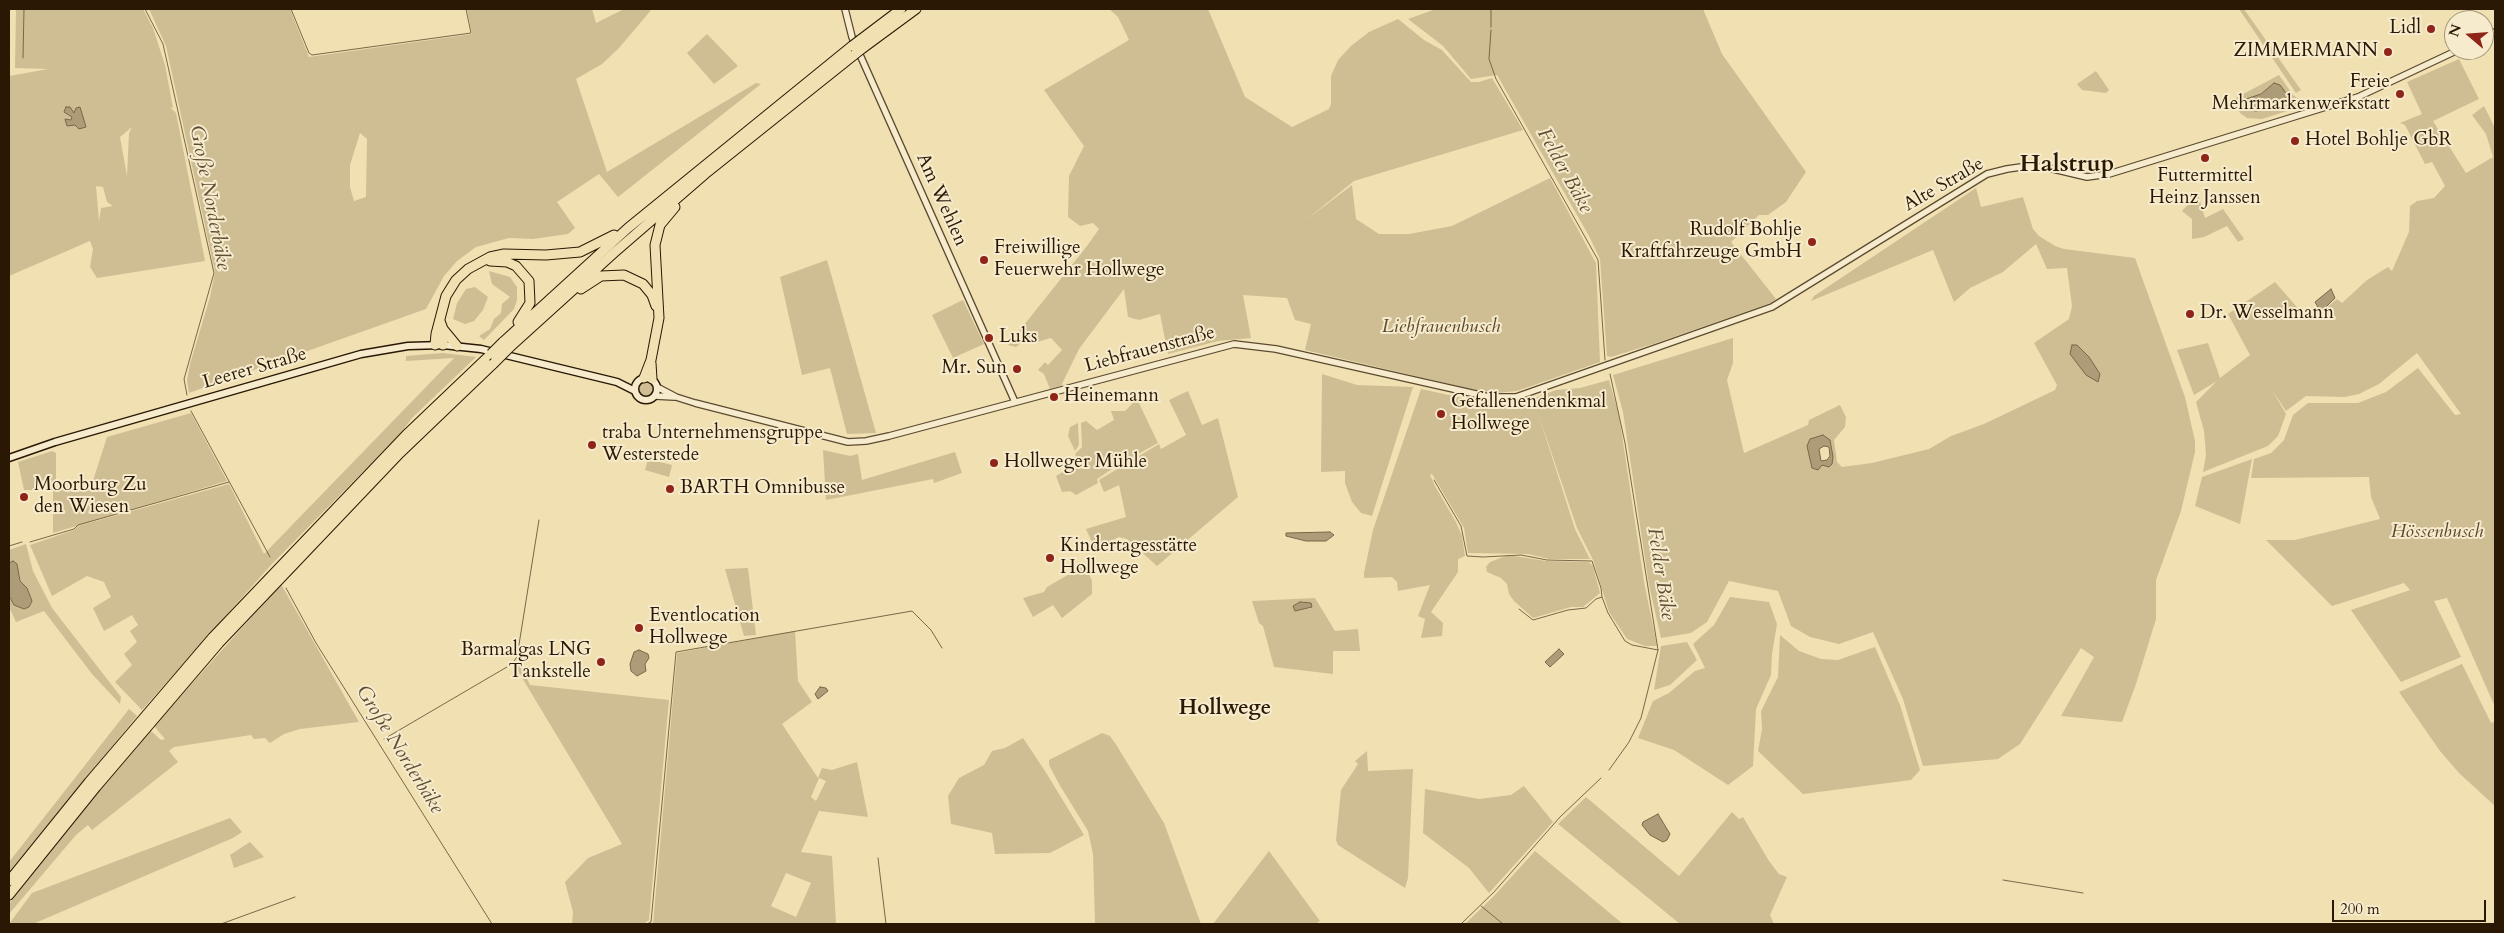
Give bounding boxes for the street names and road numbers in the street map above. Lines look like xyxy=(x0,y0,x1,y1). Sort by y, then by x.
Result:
street label: Am Wehlen xyxy=(910,150,972,250)
street label: Alte Straße xyxy=(1900,153,1988,217)
street label: Liebfrauenstraße xyxy=(1082,322,1218,378)
street label: Leerer Straße xyxy=(200,343,310,395)

